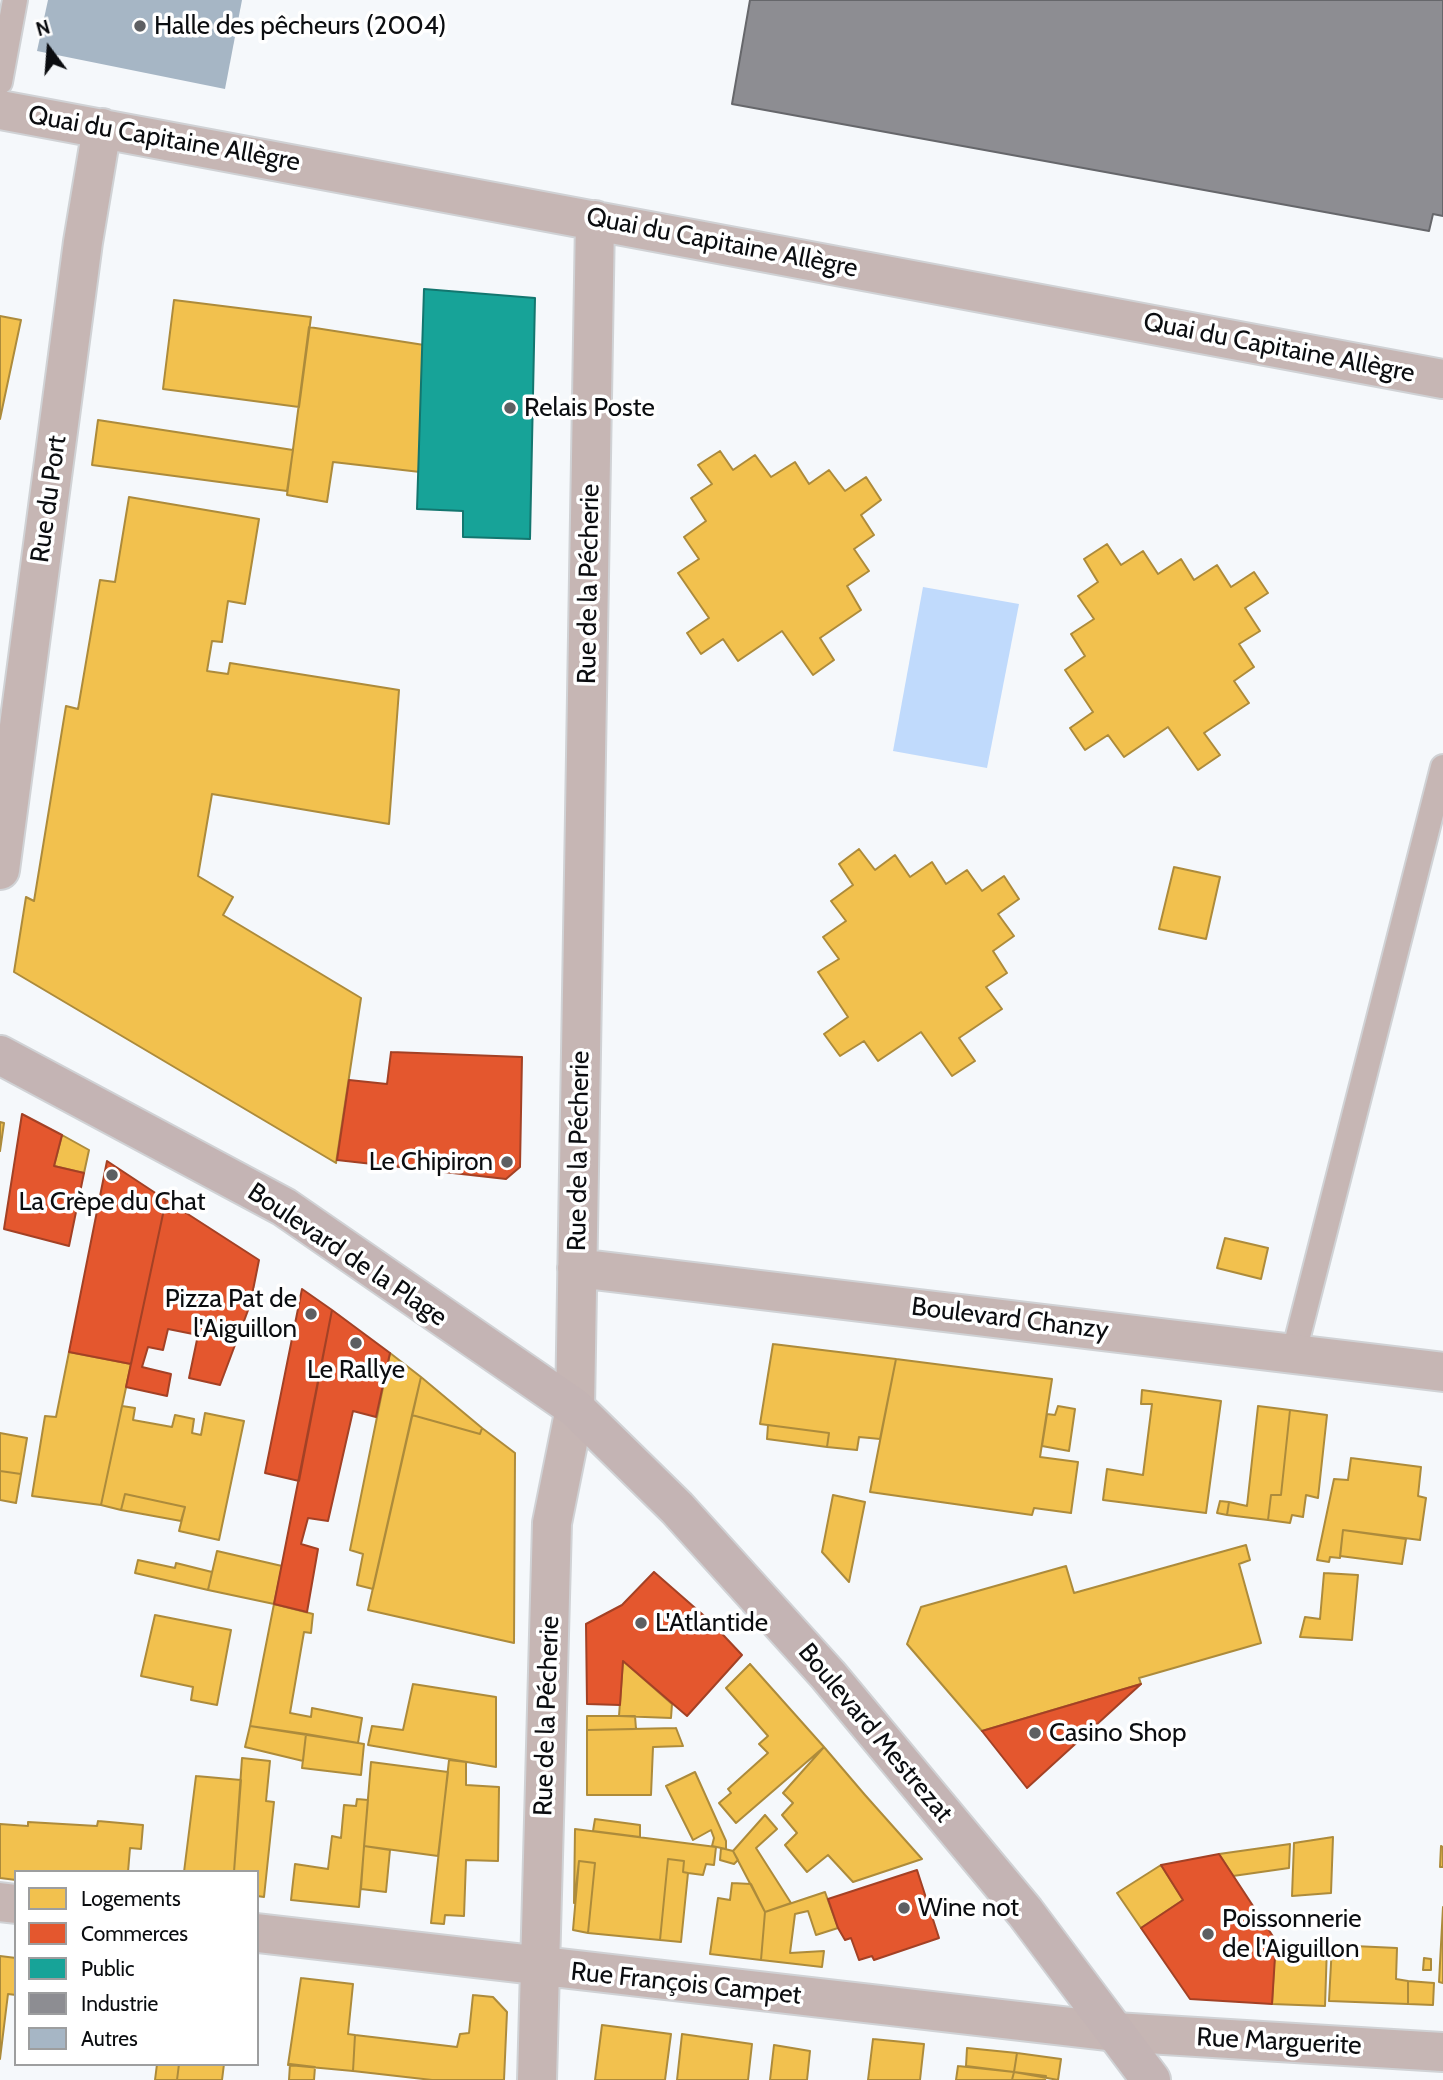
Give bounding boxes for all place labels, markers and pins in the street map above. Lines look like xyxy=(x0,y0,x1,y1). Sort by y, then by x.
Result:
place label: Halle des pêcheurs (2004) xyxy=(154,10,446,42)
marker: Halle des pêcheurs (2004) xyxy=(132,18,148,34)
place label: Relais Poste xyxy=(524,392,655,424)
marker: Relais Poste xyxy=(502,400,518,416)
place label: Le Chipiron xyxy=(369,1146,493,1178)
marker: Le Chipiron xyxy=(499,1154,515,1170)
marker: La Crèpe du Chat xyxy=(104,1167,120,1183)
place label: La Crèpe du Chat xyxy=(18,1186,206,1218)
place label: Pizza Pat de l'Aiguillon xyxy=(165,1283,297,1344)
marker: Pizza Pat de l'Aiguillon xyxy=(303,1306,319,1322)
marker: Le Rallye xyxy=(348,1335,364,1351)
place label: Le Rallye xyxy=(307,1354,405,1386)
place label: L'Atlantide xyxy=(655,1607,768,1639)
marker: L'Atlantide xyxy=(633,1615,649,1631)
place label: Casino Shop xyxy=(1049,1717,1186,1749)
marker: Casino Shop xyxy=(1027,1725,1043,1741)
place label: Wine not xyxy=(918,1892,1019,1924)
marker: Wine not xyxy=(896,1900,912,1916)
place label: Poissonnerie de l'Aiguillon xyxy=(1222,1903,1362,1965)
marker: Poissonnerie de l'Aiguillon xyxy=(1200,1926,1216,1942)

